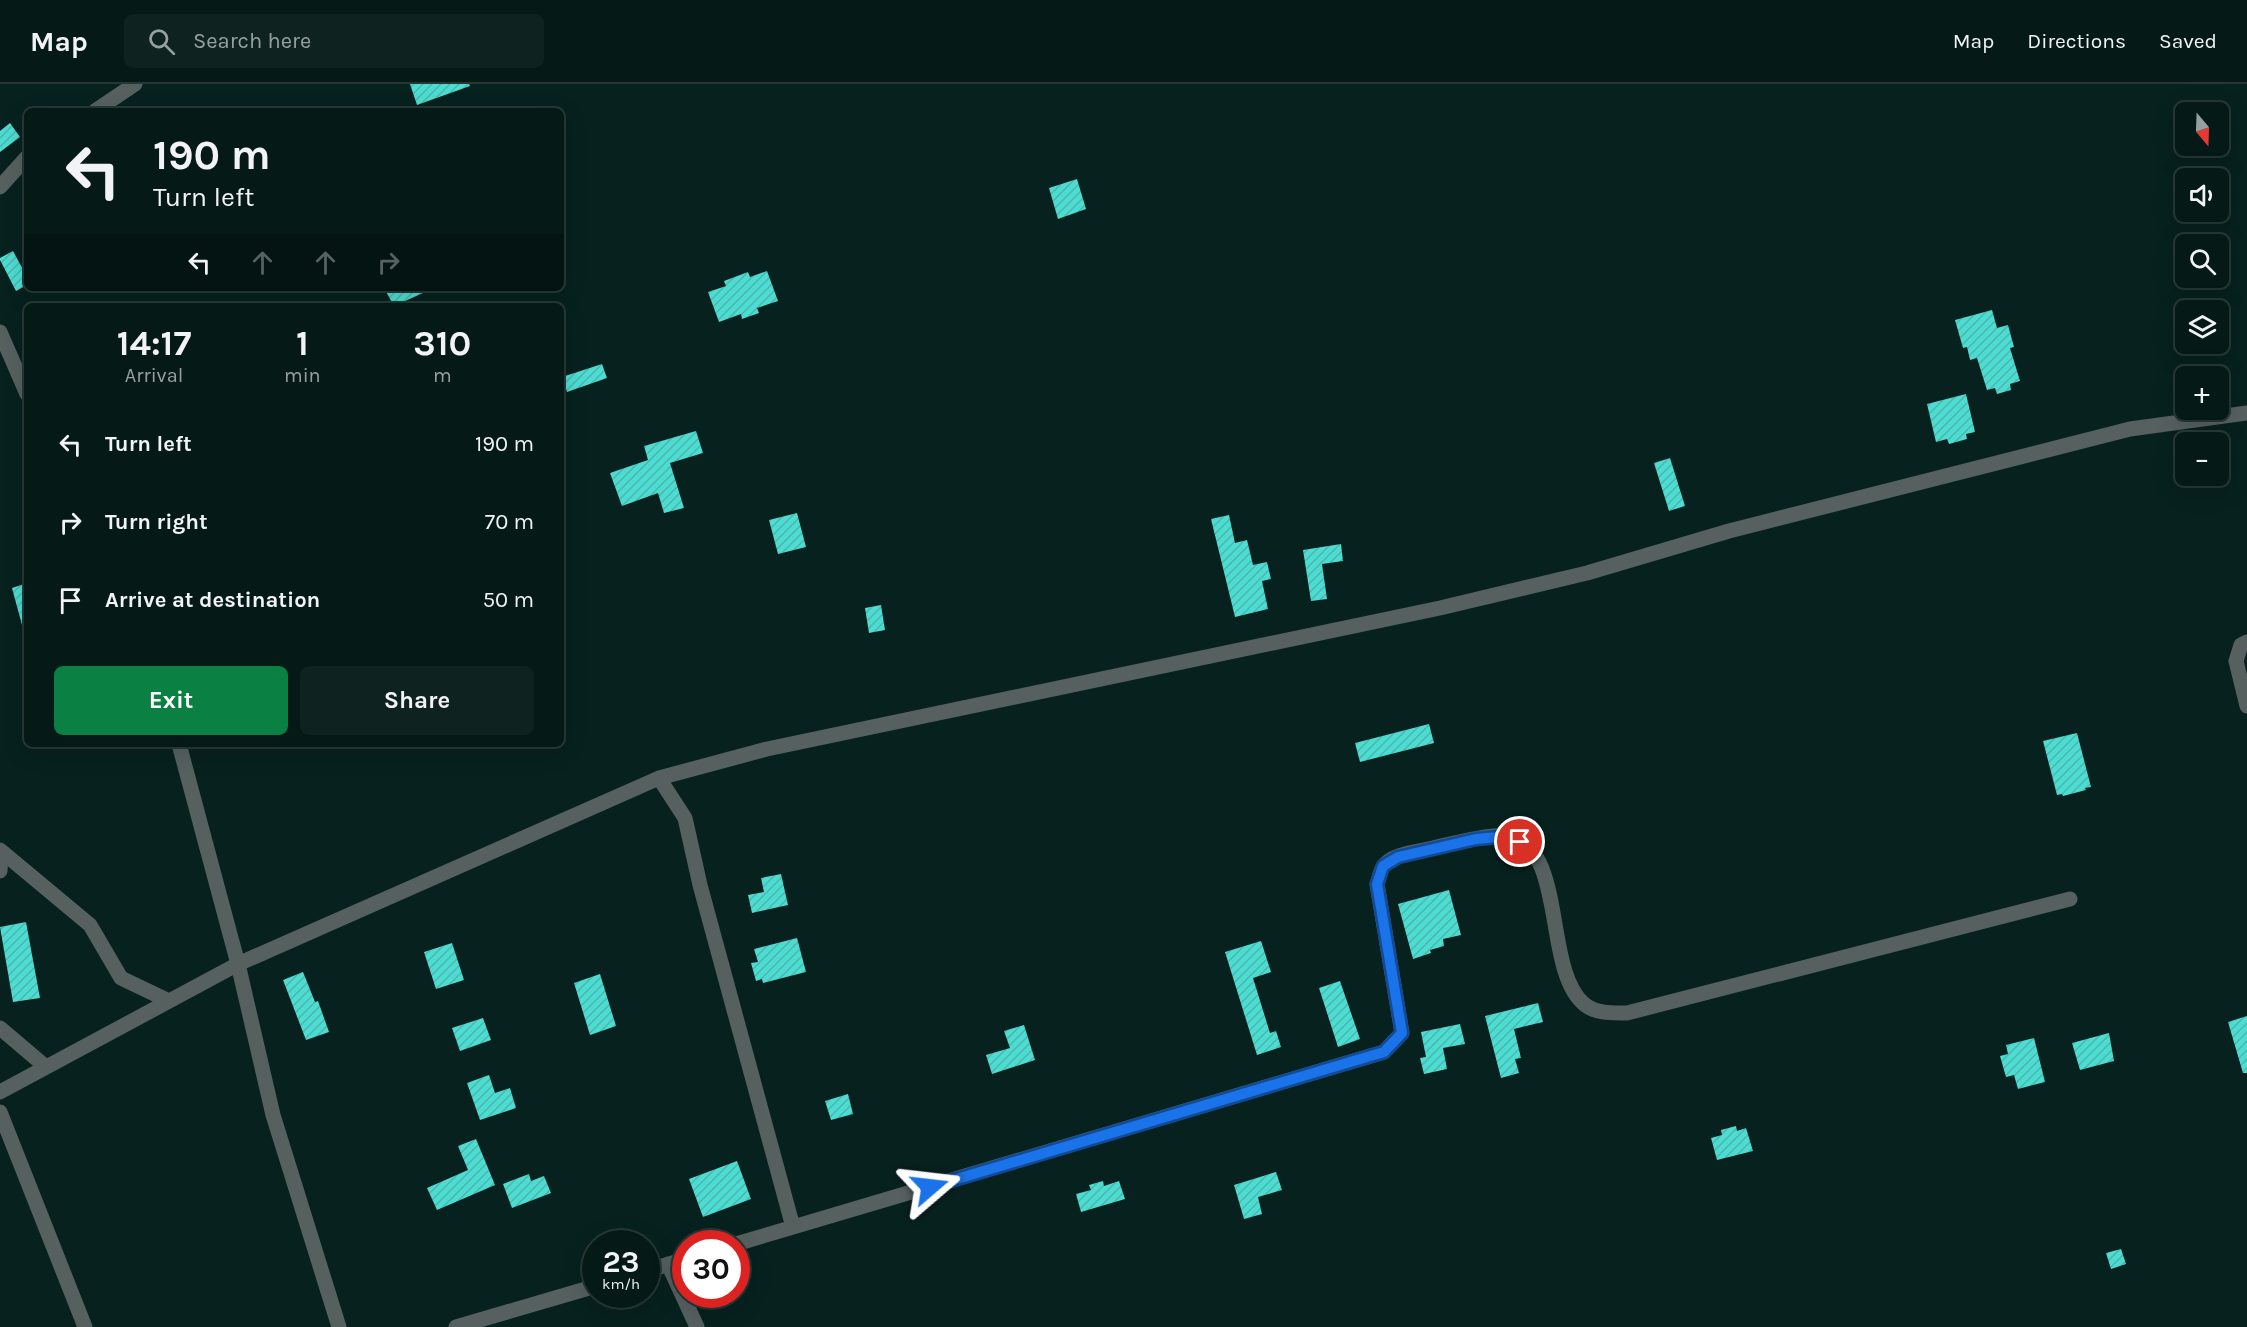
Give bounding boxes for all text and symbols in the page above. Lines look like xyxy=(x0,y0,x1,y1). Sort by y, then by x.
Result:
search box xyxy=(124,14,544,68)
text: Map xyxy=(30,25,88,58)
icon: search xyxy=(145,25,178,58)
text: Search here xyxy=(193,28,311,54)
text: Map xyxy=(1953,29,1994,53)
text: Directions xyxy=(2027,29,2126,53)
text: Saved xyxy=(2159,29,2217,53)
north arrow xyxy=(2175,102,2229,156)
map controls xyxy=(2175,102,2229,486)
text: 190 m xyxy=(153,130,271,180)
icon: left xyxy=(54,132,132,210)
button: sound xyxy=(2175,168,2229,222)
text: Turn left xyxy=(153,181,254,213)
button: search xyxy=(2175,234,2229,288)
icon: left xyxy=(183,246,216,279)
icon: ahead xyxy=(246,246,279,279)
icon: ahead xyxy=(309,246,342,279)
icon: right xyxy=(372,246,405,279)
button: layers xyxy=(2175,300,2229,354)
text: 14:17 xyxy=(117,322,191,364)
text: 1 xyxy=(296,322,309,364)
text: 310 xyxy=(413,322,471,364)
text: Arrival xyxy=(125,364,183,387)
text: min xyxy=(284,364,321,387)
text: m xyxy=(433,364,452,387)
button: + xyxy=(2175,366,2229,420)
icon: left xyxy=(54,428,87,461)
text: Turn left xyxy=(105,431,192,457)
text: 190 m xyxy=(475,431,534,457)
button: − xyxy=(2175,432,2229,486)
icon: right xyxy=(54,506,87,539)
text: Turn right xyxy=(105,509,208,535)
text: 70 m xyxy=(485,509,534,535)
icon: arrive xyxy=(54,584,87,617)
text: Arrive at destination xyxy=(105,587,320,613)
text: 50 m xyxy=(483,587,534,613)
button: Exit xyxy=(54,666,288,735)
button: Share xyxy=(300,666,534,735)
pin xyxy=(1494,816,1545,867)
icon: arrive xyxy=(1503,825,1536,858)
position arrow xyxy=(898,1155,962,1219)
speed limit sign: 30 xyxy=(672,1230,750,1308)
text: 23 xyxy=(603,1244,639,1280)
text: km/h xyxy=(602,1275,640,1293)

